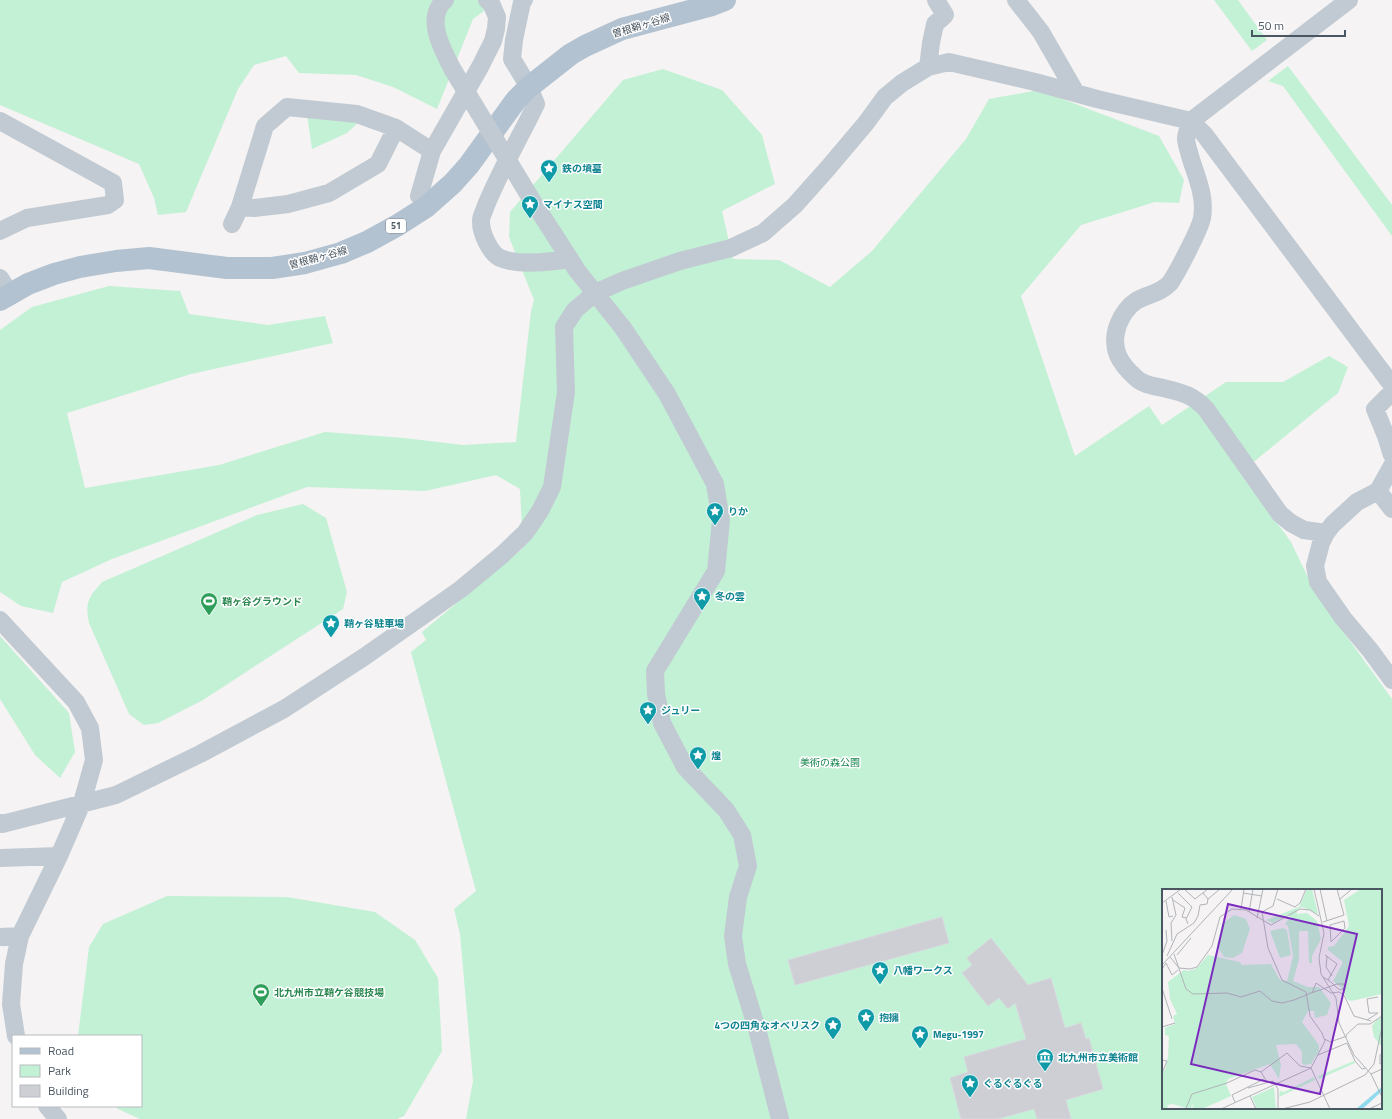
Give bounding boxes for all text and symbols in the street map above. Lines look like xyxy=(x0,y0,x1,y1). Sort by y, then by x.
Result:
street label: 曽根鞘ヶ谷線 xyxy=(610,10,672,41)
scale bar xyxy=(1252,12,1345,38)
text: 50 m xyxy=(1258,16,1284,35)
place icon: 鉄の墳墓 xyxy=(539,158,559,183)
place label: 鉄の墳墓 xyxy=(562,161,602,176)
place icon: マイナス空間 xyxy=(520,194,540,219)
place label: マイナス空間 xyxy=(543,197,603,212)
road number: 51 xyxy=(386,219,406,233)
street label: 曽根鞘ヶ谷線 xyxy=(287,242,349,272)
place icon: りか xyxy=(705,501,725,526)
place label: りか xyxy=(728,504,748,519)
place icon: 冬の雲 xyxy=(692,586,712,611)
place label: 冬の雲 xyxy=(715,589,745,604)
sports icon: 鞘ヶ谷グラウンド xyxy=(199,591,219,616)
place label: 鞘ヶ谷グラウンド xyxy=(222,594,302,609)
place icon: 鞘ヶ谷駐車場 xyxy=(321,613,341,638)
place label: 鞘ヶ谷駐車場 xyxy=(344,616,404,631)
place icon: ジュリー xyxy=(638,700,658,725)
place label: ジュリー xyxy=(661,703,700,718)
place icon: 煌 xyxy=(688,745,708,770)
place label: 煌 xyxy=(711,748,721,763)
park label: 美術の森公園 xyxy=(800,755,860,770)
inset map xyxy=(1162,889,1382,1109)
place icon: 八幡ワークス xyxy=(870,960,890,985)
place label: 八幡ワークス xyxy=(893,963,953,978)
sports icon: 北九州市立鞘ケ谷競技場 xyxy=(251,982,271,1007)
place label: 北九州市立鞘ケ谷競技場 xyxy=(274,985,384,1000)
place icon: 抱擁 xyxy=(856,1007,876,1032)
place label: 抱擁 xyxy=(879,1010,899,1025)
place icon: 4つの四角なオベリスク xyxy=(823,1015,843,1040)
place label: 4つの四角なオベリスク xyxy=(714,1018,820,1033)
place icon: Megu-1997 xyxy=(910,1024,930,1049)
place label: Megu-1997 xyxy=(933,1027,984,1042)
legend xyxy=(12,1035,142,1107)
text: Road xyxy=(48,1041,74,1060)
museum icon: 北九州市立美術館 xyxy=(1035,1047,1055,1072)
place label: 北九州市立美術館 xyxy=(1058,1050,1138,1065)
text: Park xyxy=(48,1061,71,1080)
place icon: ぐるぐるぐる xyxy=(960,1073,980,1098)
place label: ぐるぐるぐる xyxy=(983,1076,1042,1091)
text: Building xyxy=(48,1081,89,1100)

